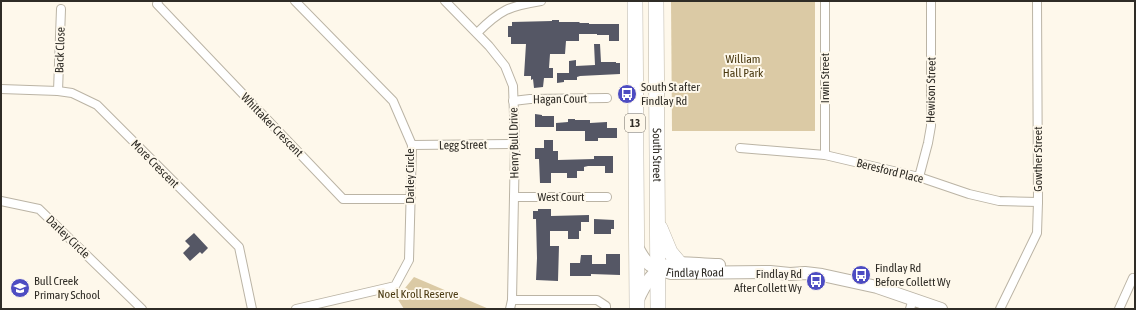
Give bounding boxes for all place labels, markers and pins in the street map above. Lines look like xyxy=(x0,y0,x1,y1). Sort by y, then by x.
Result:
place label: South St after Findlay Rd xyxy=(641,80,700,108)
bus stop icon: South St after Findlay Rd xyxy=(616,83,638,105)
place label: Findlay Rd Before Collett Wy xyxy=(875,261,951,289)
bus stop icon: Findlay Rd Before Collett Wy xyxy=(850,264,872,286)
place label: Findlay Rd After Collett Wy xyxy=(734,267,802,295)
bus stop icon: Findlay Rd After Collett Wy xyxy=(805,270,827,292)
place label: Bull Creek Primary School xyxy=(34,274,101,302)
school or university icon: Bull Creek Primary School xyxy=(9,277,31,299)

